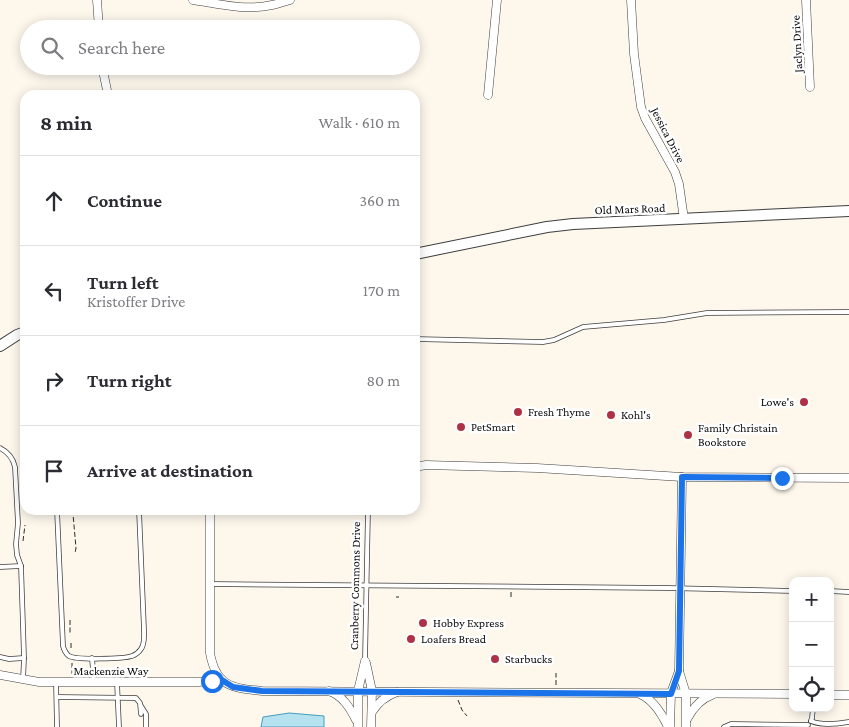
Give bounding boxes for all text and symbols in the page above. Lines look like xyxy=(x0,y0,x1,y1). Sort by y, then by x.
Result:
street label: Jaclyn Drive xyxy=(789,15,806,74)
search box xyxy=(20,20,420,75)
icon: search xyxy=(38,34,66,62)
text: Search here xyxy=(78,37,165,58)
street label: Jessica Drive xyxy=(648,104,688,165)
text: 8 min xyxy=(40,111,92,135)
text: Walk · 610 m xyxy=(319,114,400,131)
icon: ahead xyxy=(40,187,68,215)
text: Continue xyxy=(87,190,162,211)
text: 360 m xyxy=(359,192,400,209)
street label: Old Mars Road xyxy=(594,201,666,217)
text: Turn left xyxy=(87,272,159,293)
icon: left xyxy=(40,277,68,305)
text: 170 m xyxy=(363,282,400,299)
text: Kristoffer Drive xyxy=(87,293,185,310)
icon: right xyxy=(40,367,68,395)
text: Turn right xyxy=(87,370,172,391)
text: 80 m xyxy=(366,372,400,389)
place label: Lowe's xyxy=(761,395,794,409)
marker: Lowe's xyxy=(798,396,810,408)
place label: Fresh Thyme xyxy=(528,405,590,419)
marker: Fresh Thyme xyxy=(512,406,524,418)
place label: Kohl's xyxy=(621,408,651,422)
marker: Kohl's xyxy=(605,409,617,421)
place label: PetSmart xyxy=(471,420,516,434)
marker: PetSmart xyxy=(455,421,467,433)
place label: Family Christain Bookstore xyxy=(698,421,778,449)
marker: Family Christain Bookstore xyxy=(682,429,694,441)
icon: arrive xyxy=(40,457,68,485)
text: Arrive at destination xyxy=(87,460,253,481)
route end xyxy=(771,467,794,490)
street label: Cranberry Commons Drive xyxy=(347,522,363,650)
map controls xyxy=(789,577,834,712)
button: + xyxy=(789,577,834,622)
place label: Hobby Express xyxy=(433,616,504,630)
marker: Hobby Express xyxy=(417,617,429,629)
button: − xyxy=(789,622,834,667)
place label: Loafers Bread xyxy=(421,632,487,646)
marker: Loafers Bread xyxy=(405,633,417,645)
place label: Starbucks xyxy=(505,652,552,666)
marker: Starbucks xyxy=(489,653,501,665)
street label: Mackenzie Way xyxy=(73,664,149,678)
button: locate xyxy=(789,667,834,712)
route start xyxy=(201,670,224,693)

